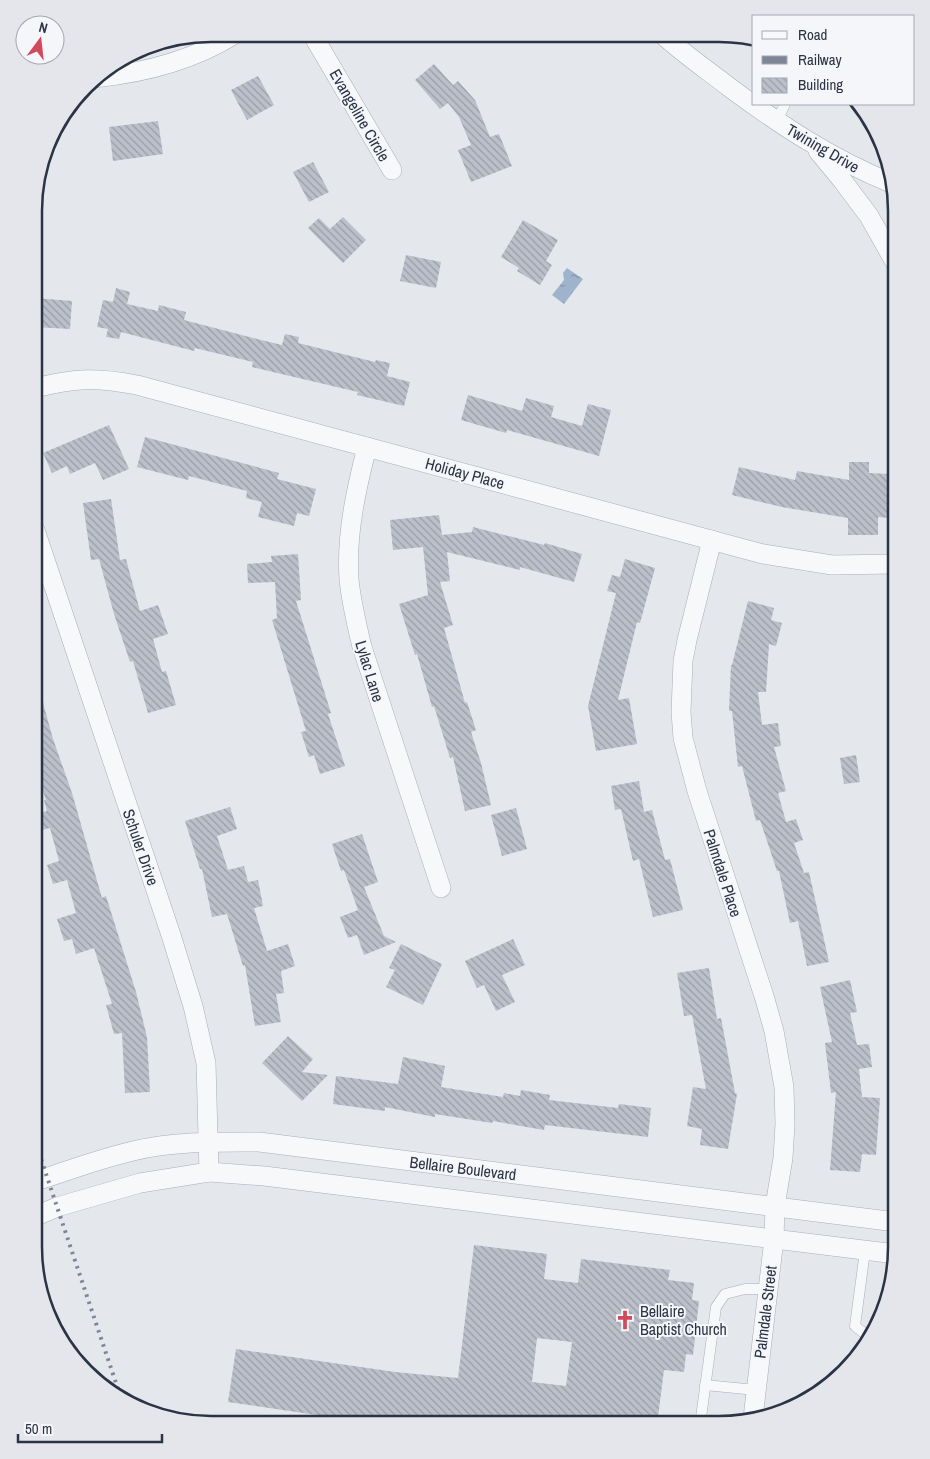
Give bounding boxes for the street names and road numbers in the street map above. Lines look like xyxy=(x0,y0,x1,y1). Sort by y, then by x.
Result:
street label: Evangeline Circle xyxy=(325,65,395,165)
street label: Twining Drive xyxy=(782,118,864,178)
street label: Holiday Place xyxy=(423,452,507,494)
street label: Lylac Lane xyxy=(350,638,390,704)
street label: Schuler Drive xyxy=(118,806,164,888)
street label: Palmdale Place xyxy=(698,826,748,920)
street label: Bellaire Boulevard xyxy=(408,1151,518,1185)
street label: Palmdale Street xyxy=(748,1264,782,1360)

